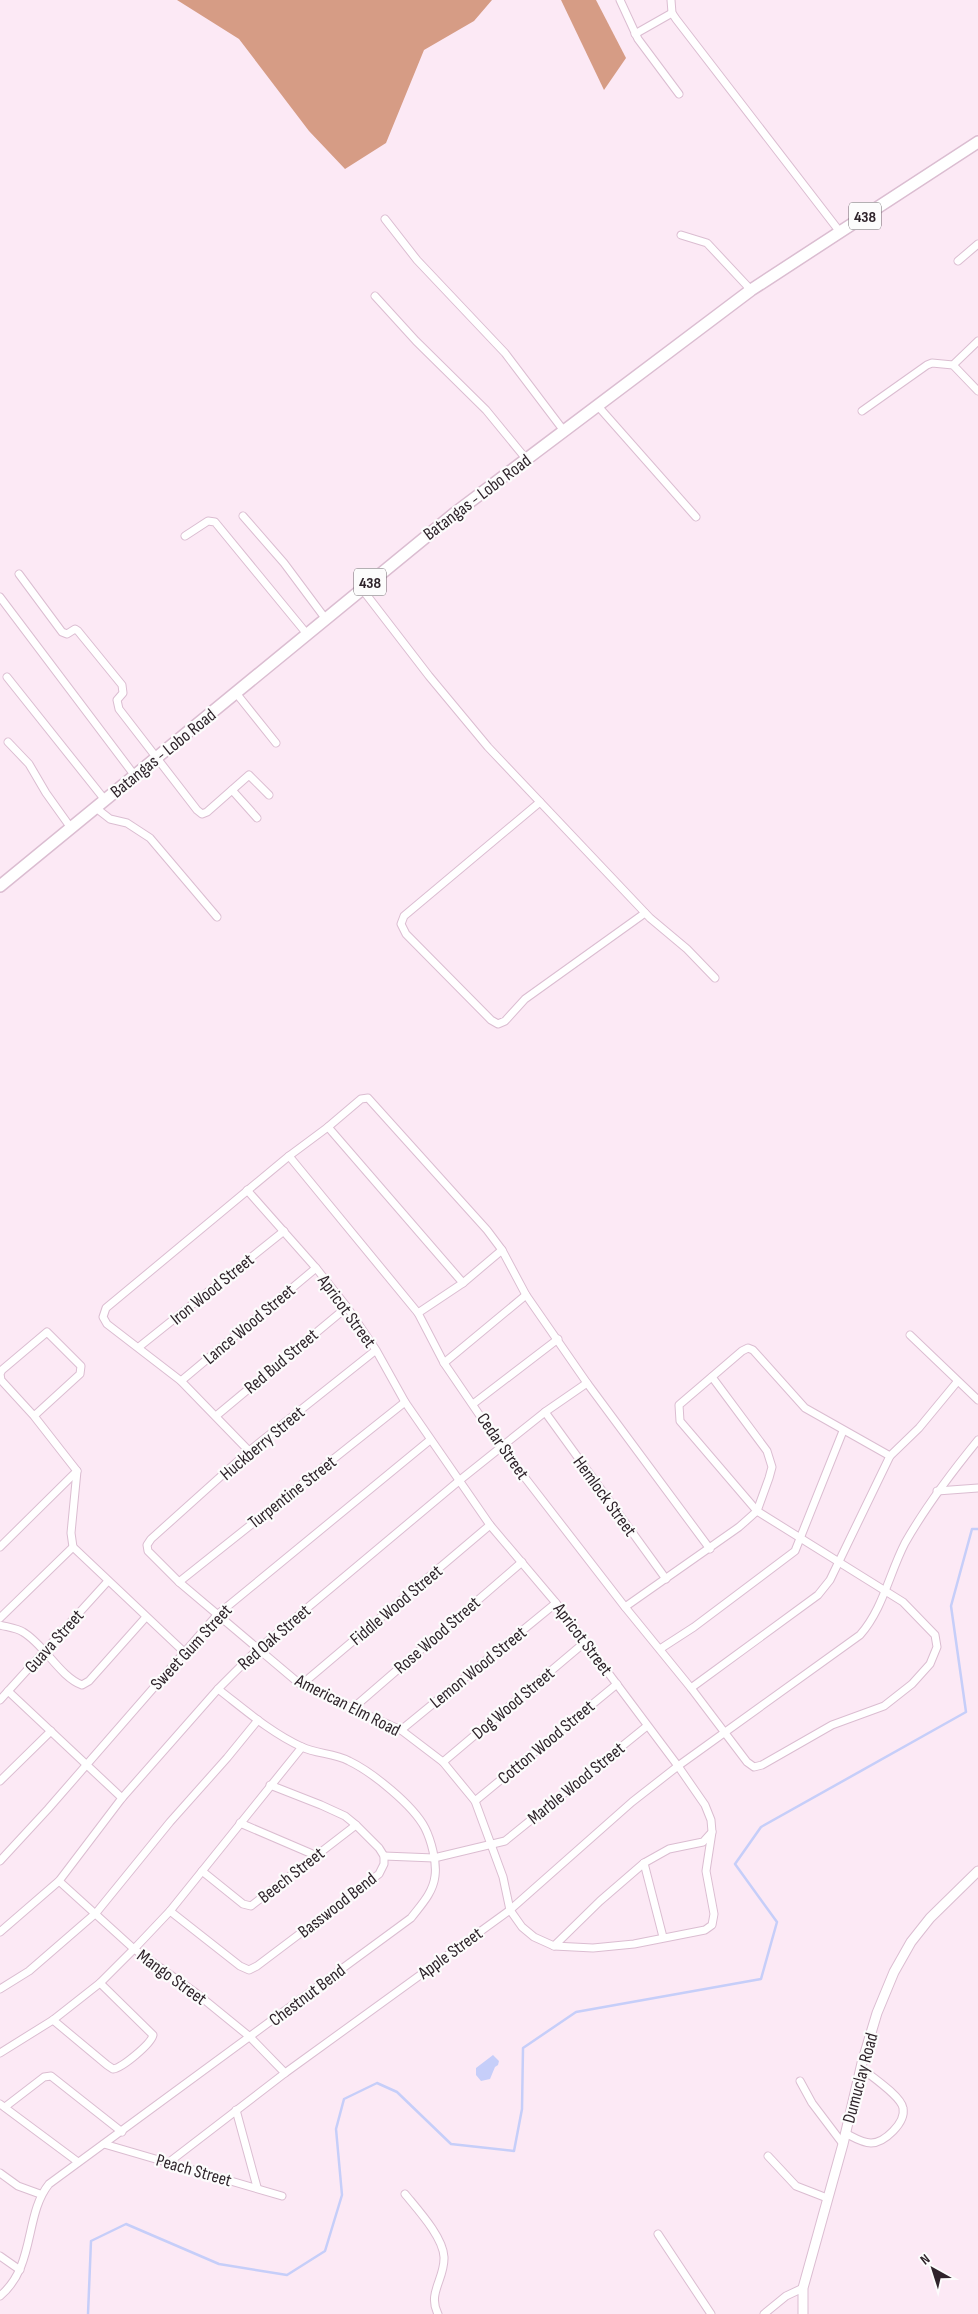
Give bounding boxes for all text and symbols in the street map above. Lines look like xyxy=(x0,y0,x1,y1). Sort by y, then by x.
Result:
road number: 438 xyxy=(849,202,881,230)
street label: Batangas - Lobo Road xyxy=(419,450,535,545)
road number: 438 xyxy=(354,568,386,596)
street label: Batangas - Lobo Road xyxy=(106,704,220,802)
street label: Iron Wood Street xyxy=(166,1249,259,1329)
street label: Apricot Street xyxy=(313,1270,380,1352)
street label: Lance Wood Street xyxy=(199,1280,300,1369)
street label: Red Bud Street xyxy=(240,1324,323,1398)
street label: Huckberry Street xyxy=(216,1402,309,1485)
street label: Cedar Street xyxy=(472,1409,533,1484)
street label: Turpentine Street xyxy=(244,1451,341,1533)
street label: Hemlock Street xyxy=(569,1452,641,1541)
street label: Fiddle Wood Street xyxy=(346,1561,447,1650)
street label: Rose Wood Street xyxy=(390,1592,485,1678)
street label: Apricot Street xyxy=(548,1598,617,1680)
street label: Sweet Gum Street xyxy=(146,1600,237,1695)
street label: Red Oak Street xyxy=(234,1600,315,1675)
street label: Guava Street xyxy=(21,1605,89,1677)
street label: Lemon Wood Street xyxy=(426,1622,531,1713)
street label: Dog Wood Street xyxy=(468,1663,559,1744)
street label: American Elm Road xyxy=(291,1670,404,1741)
street label: Cotton Wood Street xyxy=(494,1696,599,1789)
street label: Marble Wood Street xyxy=(524,1738,629,1829)
street label: Beech Street xyxy=(254,1843,329,1908)
street label: Basswood Bend xyxy=(294,1868,381,1942)
street label: Apple Street xyxy=(413,1923,487,1984)
street label: Mango Street xyxy=(133,1945,211,2010)
street label: Chestnut Bend xyxy=(265,1960,349,2031)
street label: Dumuclay Road xyxy=(838,2031,883,2126)
street label: Peach Street xyxy=(154,2150,234,2191)
north arrow xyxy=(908,2244,958,2294)
text: N xyxy=(917,2250,933,2268)

